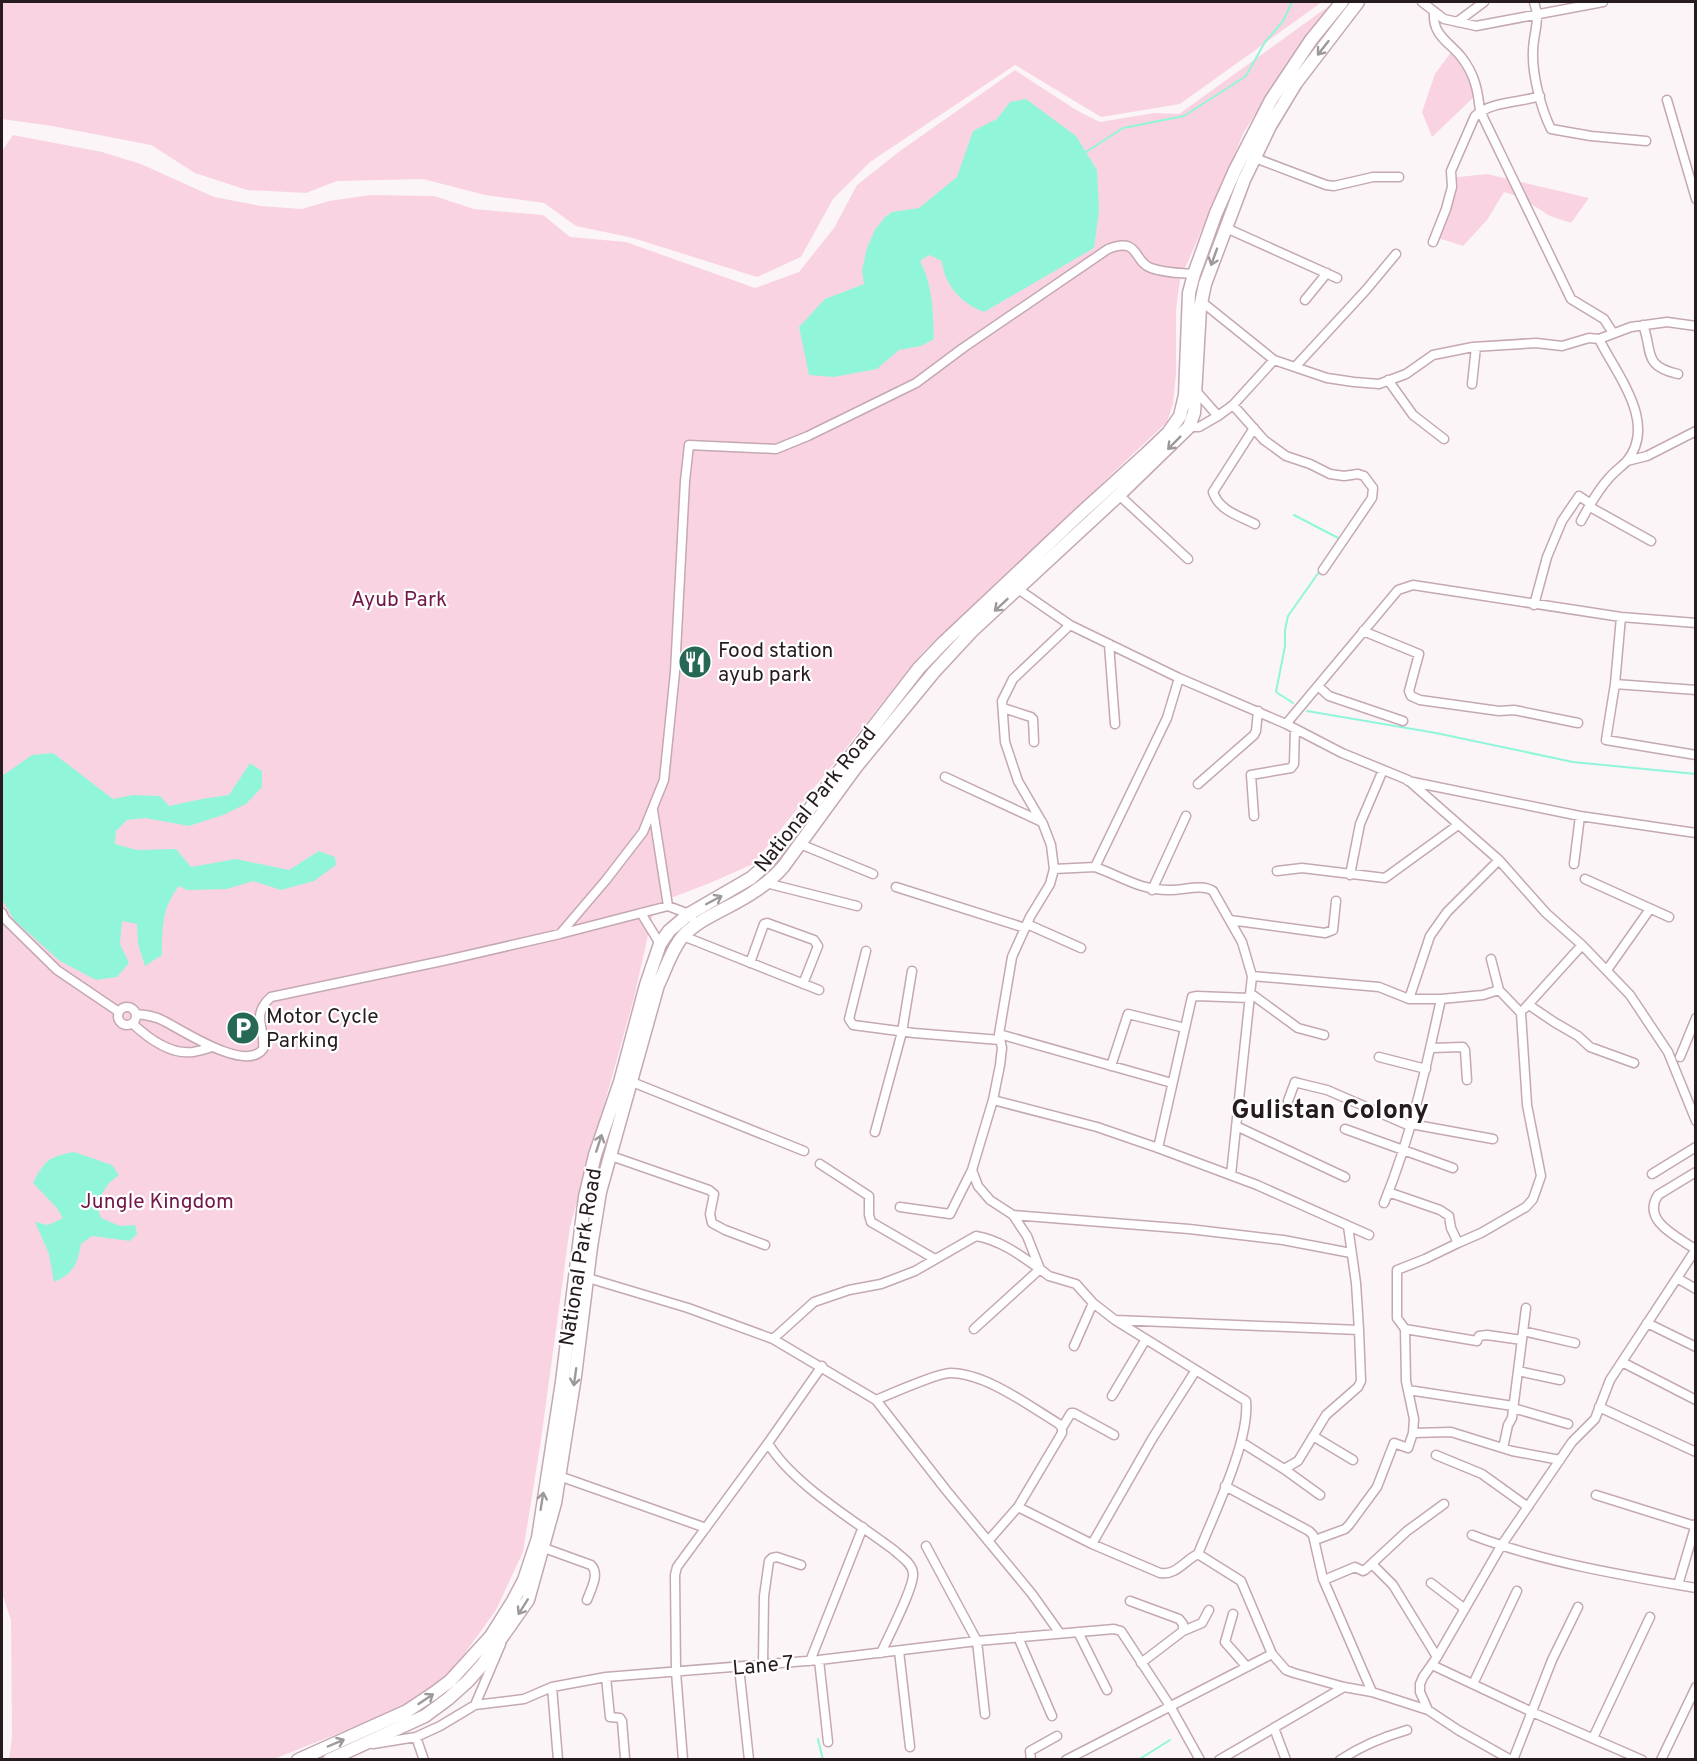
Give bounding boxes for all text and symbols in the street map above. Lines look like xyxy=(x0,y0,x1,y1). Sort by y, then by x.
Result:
one-way arrow xyxy=(1317,40,1330,56)
one-way arrow xyxy=(1208,247,1219,266)
one-way arrow xyxy=(1167,435,1182,450)
park label: Ayub Park xyxy=(351,587,447,614)
one-way arrow xyxy=(993,598,1008,612)
place label: Food station ayub park xyxy=(718,638,833,689)
restaurant icon: Food station ayub park xyxy=(677,644,713,680)
street label: National Park Road xyxy=(749,722,883,878)
one-way arrow xyxy=(705,894,723,906)
place label: Motor Cycle Parking xyxy=(266,1004,379,1055)
parking icon: Motor Cycle Parking xyxy=(225,1010,261,1046)
district label: Gulistan Colony xyxy=(1231,1094,1429,1128)
one-way arrow xyxy=(595,1134,606,1153)
street label: National Park Road xyxy=(554,1166,609,1348)
park label: Jungle Kingdom xyxy=(80,1189,234,1216)
one-way arrow xyxy=(569,1367,580,1387)
one-way arrow xyxy=(537,1492,548,1512)
one-way arrow xyxy=(516,1599,529,1616)
street label: Lane 7 xyxy=(731,1650,795,1683)
one-way arrow xyxy=(417,1692,434,1704)
one-way arrow xyxy=(327,1737,345,1748)

